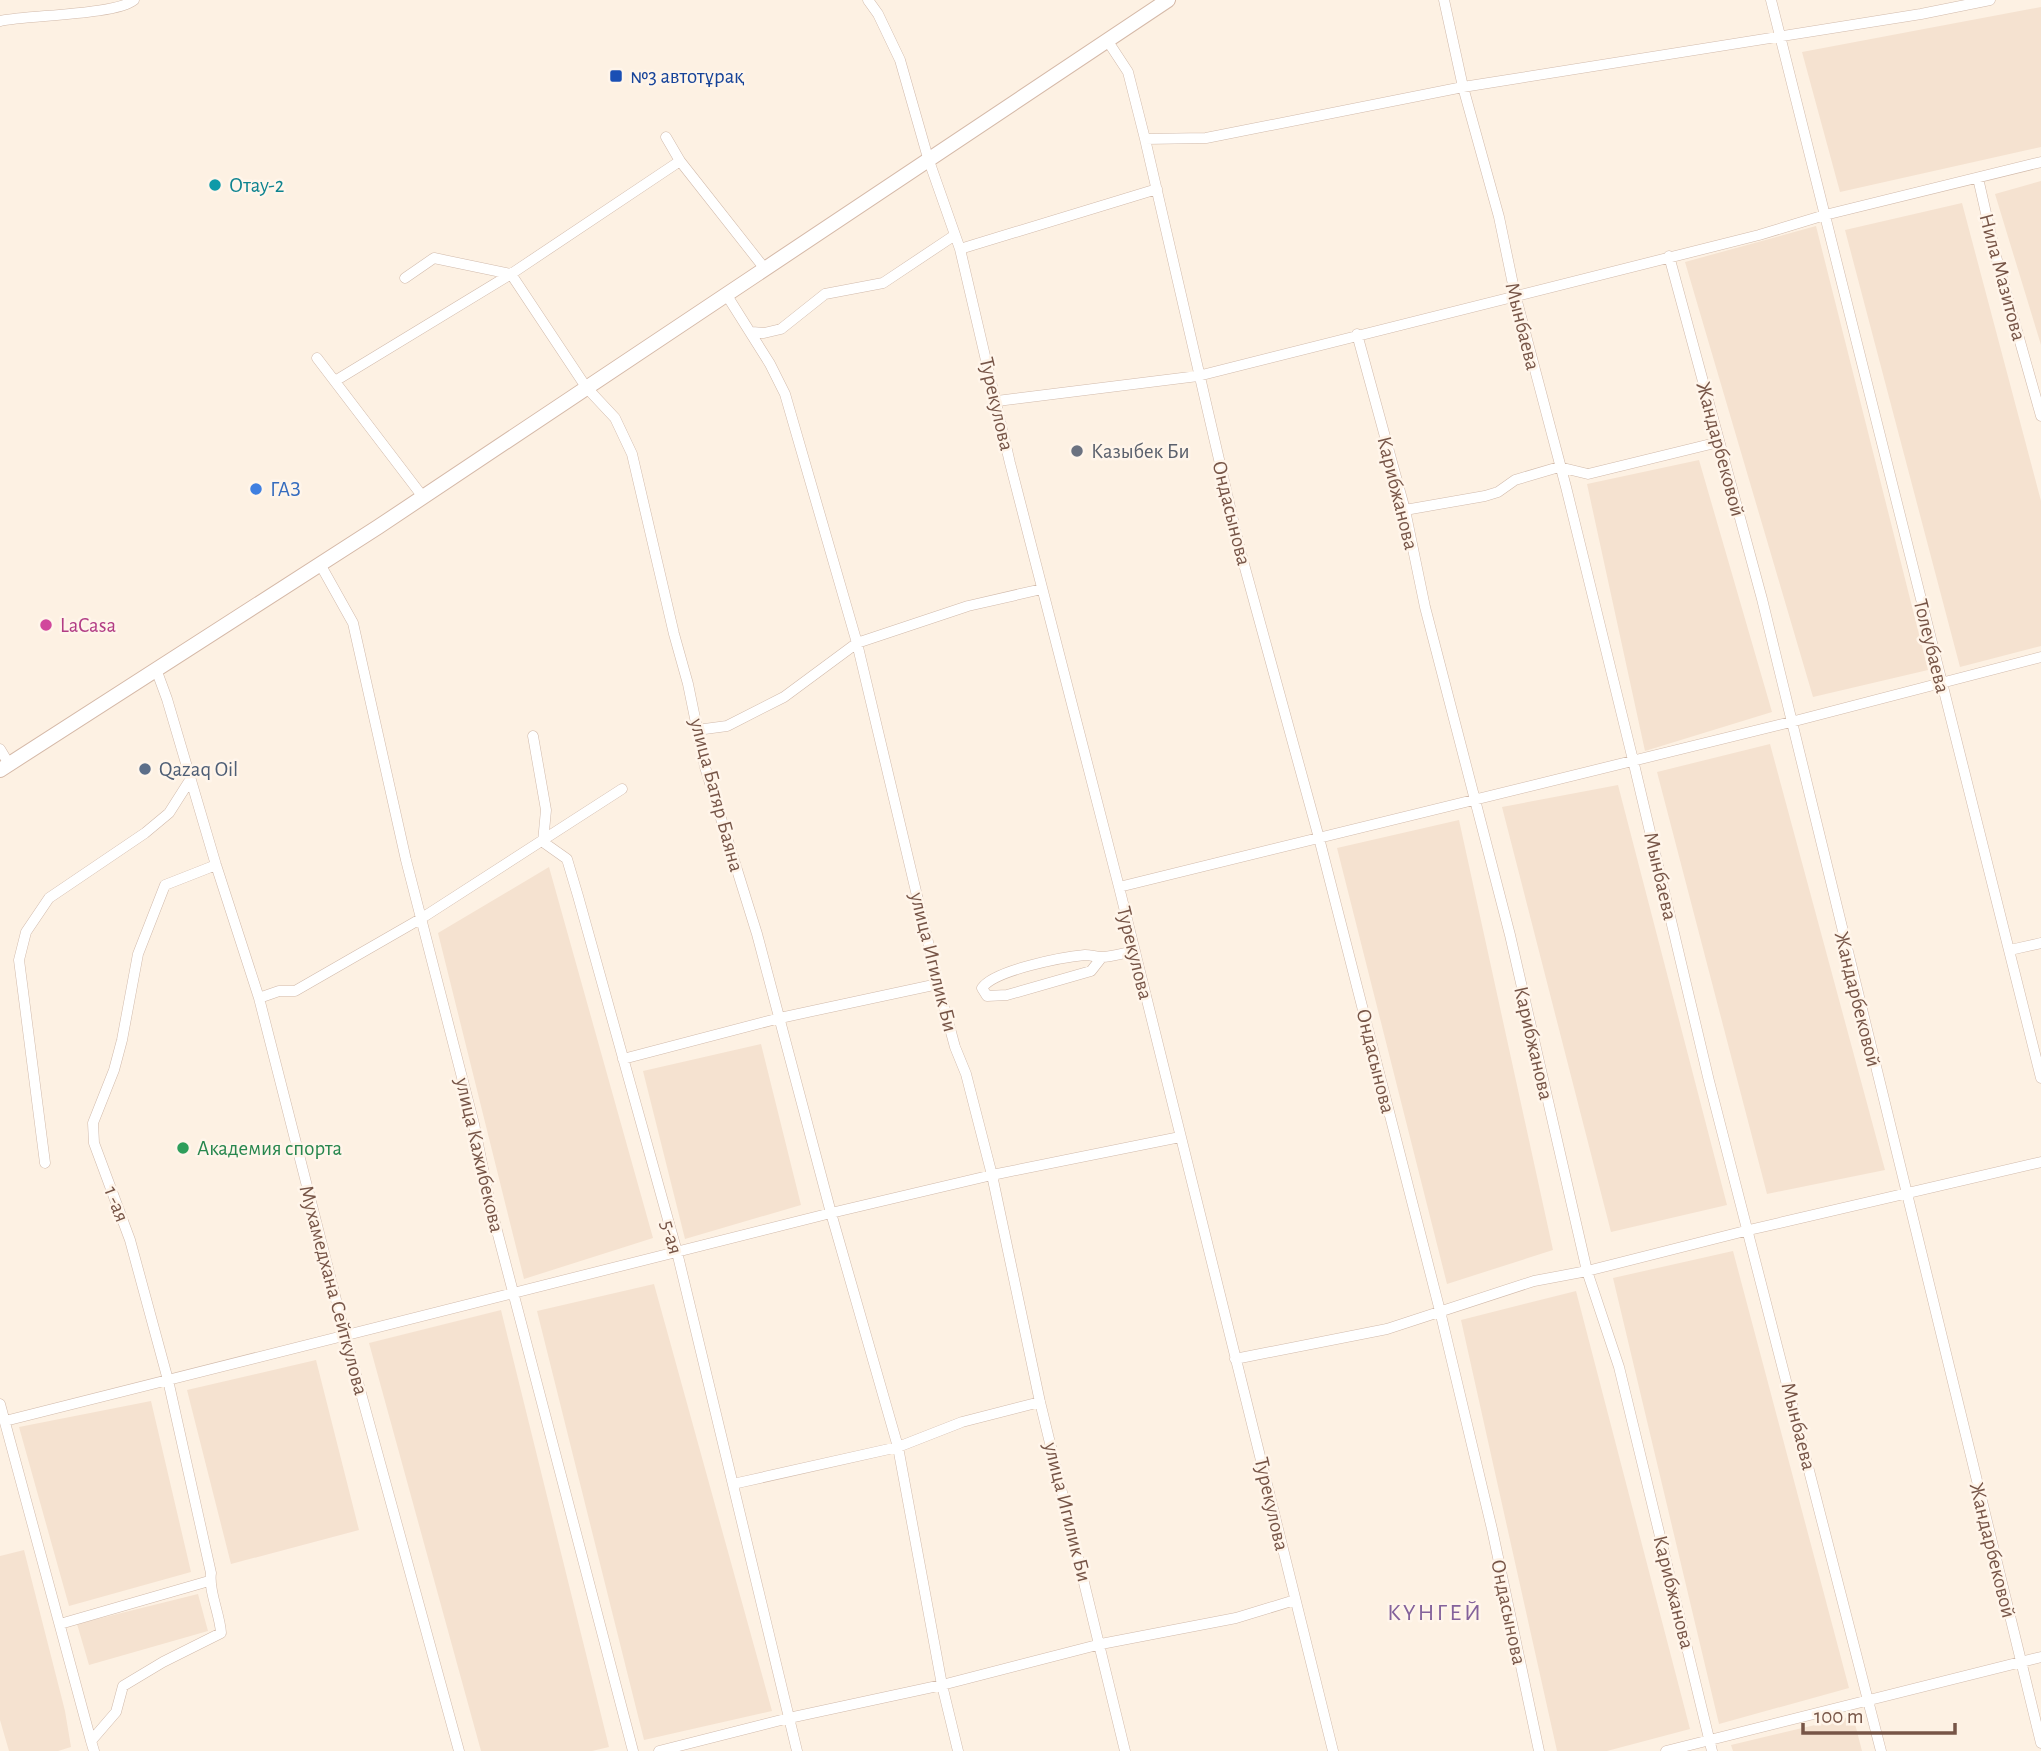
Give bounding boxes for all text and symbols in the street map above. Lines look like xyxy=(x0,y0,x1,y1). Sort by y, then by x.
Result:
place label: №3 автотұрақ xyxy=(630,66,745,87)
marker: №3 автотұрақ xyxy=(608,68,624,84)
place label: Отау-2 xyxy=(229,175,284,196)
marker: Отау-2 xyxy=(207,177,223,193)
street label: Нила Мазитова xyxy=(1975,211,2030,343)
street label: Мынбаева xyxy=(1501,280,1544,373)
street label: Турекулова xyxy=(976,355,1018,453)
street label: Жандарбековой xyxy=(1692,379,1749,519)
street label: Карибжанова xyxy=(1373,434,1422,552)
place label: Казыбек Би xyxy=(1091,441,1190,462)
marker: Казыбек Би xyxy=(1069,443,1085,459)
street label: Ондасынова xyxy=(1208,459,1255,568)
place label: ГАЗ xyxy=(270,479,301,500)
marker: ГАЗ xyxy=(248,481,264,497)
street label: Толеубаева xyxy=(1910,597,1953,696)
place label: LaCasa xyxy=(60,615,117,636)
marker: LaCasa xyxy=(38,617,54,633)
street label: улица Батяр Баяна xyxy=(686,715,747,874)
place label: Qazaq Oil xyxy=(159,759,238,780)
marker: Qazaq Oil xyxy=(137,761,153,777)
street label: Мынбаева xyxy=(1640,830,1681,923)
street label: улица Игилик Би xyxy=(906,889,961,1034)
street label: Турекулова xyxy=(1113,904,1156,1002)
street label: Жандарбековой xyxy=(1831,929,1884,1069)
street label: Карибжанова xyxy=(1510,984,1557,1102)
street label: Ондасынова xyxy=(1352,1007,1399,1116)
street label: улица Кажибекова xyxy=(451,1075,508,1235)
place label: Академия спорта xyxy=(197,1138,343,1159)
marker: Академия спорта xyxy=(175,1140,191,1156)
street label: 1 -ая xyxy=(100,1183,133,1225)
street label: Мухамедхана Сейткулова xyxy=(295,1183,372,1398)
street label: 5-ая xyxy=(657,1218,686,1257)
street label: Мынбаева xyxy=(1777,1380,1820,1473)
street label: улица Игилик Би xyxy=(1040,1439,1095,1584)
street label: Турекулова xyxy=(1251,1455,1293,1553)
street label: Жандарбековой xyxy=(1966,1480,2019,1620)
street label: Карибжанова xyxy=(1649,1533,1698,1651)
street label: Ондасынова xyxy=(1487,1558,1530,1667)
district label: КҮНГЕЙ xyxy=(1387,1601,1483,1625)
scale bar xyxy=(1803,1692,1955,1736)
text: 100 m xyxy=(1814,1706,1864,1727)

